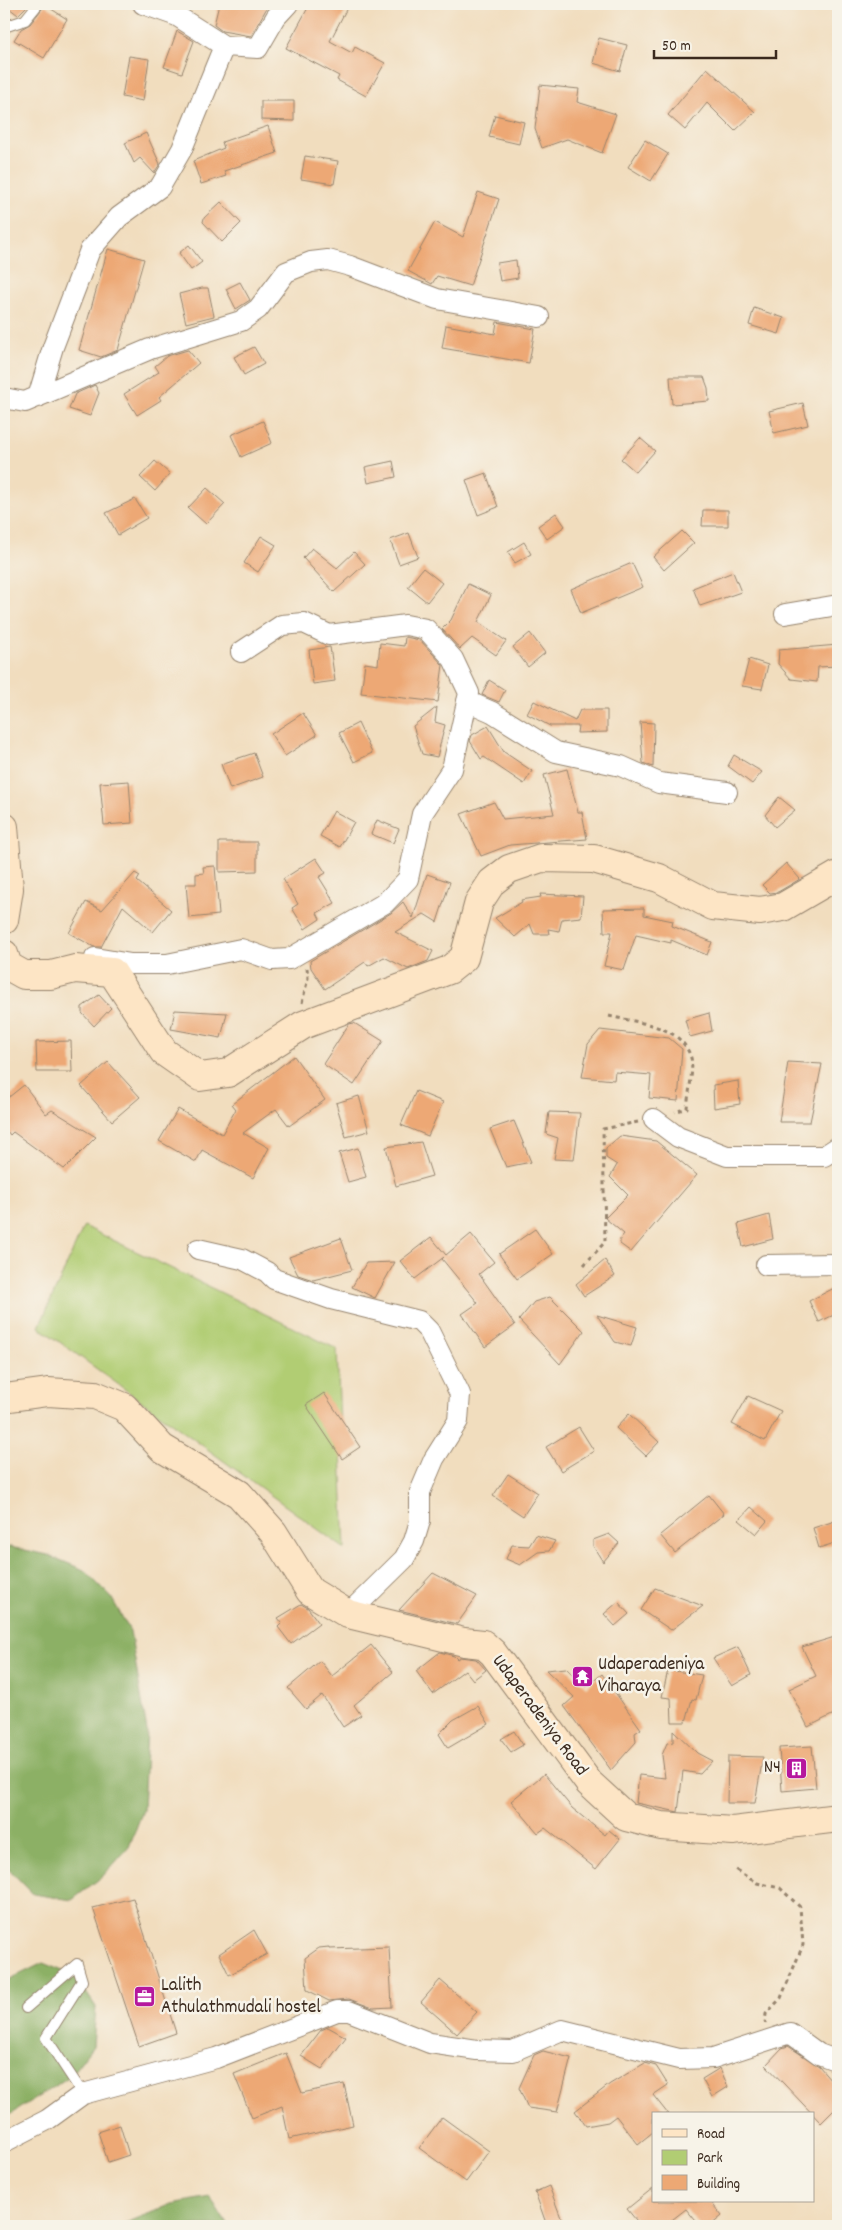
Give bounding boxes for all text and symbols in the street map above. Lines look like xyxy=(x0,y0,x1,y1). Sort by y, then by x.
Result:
scale bar xyxy=(654,28,777,60)
text: 50 m xyxy=(662,36,691,58)
street label: Udaperadeniya Road xyxy=(484,1650,594,1782)
place label: Udaperadeniya Viharaya xyxy=(598,1652,705,1701)
temple icon: Udaperadeniya Viharaya xyxy=(570,1664,594,1688)
place label: N4 xyxy=(764,1755,781,1782)
building icon: N4 xyxy=(785,1756,809,1780)
place label: Lalith Athulathmudali hostel xyxy=(161,1973,321,2022)
office icon: Lalith Athulathmudali hostel xyxy=(133,1985,157,2009)
legend xyxy=(652,2112,814,2202)
text: Road xyxy=(697,2124,725,2146)
text: Park xyxy=(697,2148,723,2170)
text: Building xyxy=(697,2174,740,2196)

